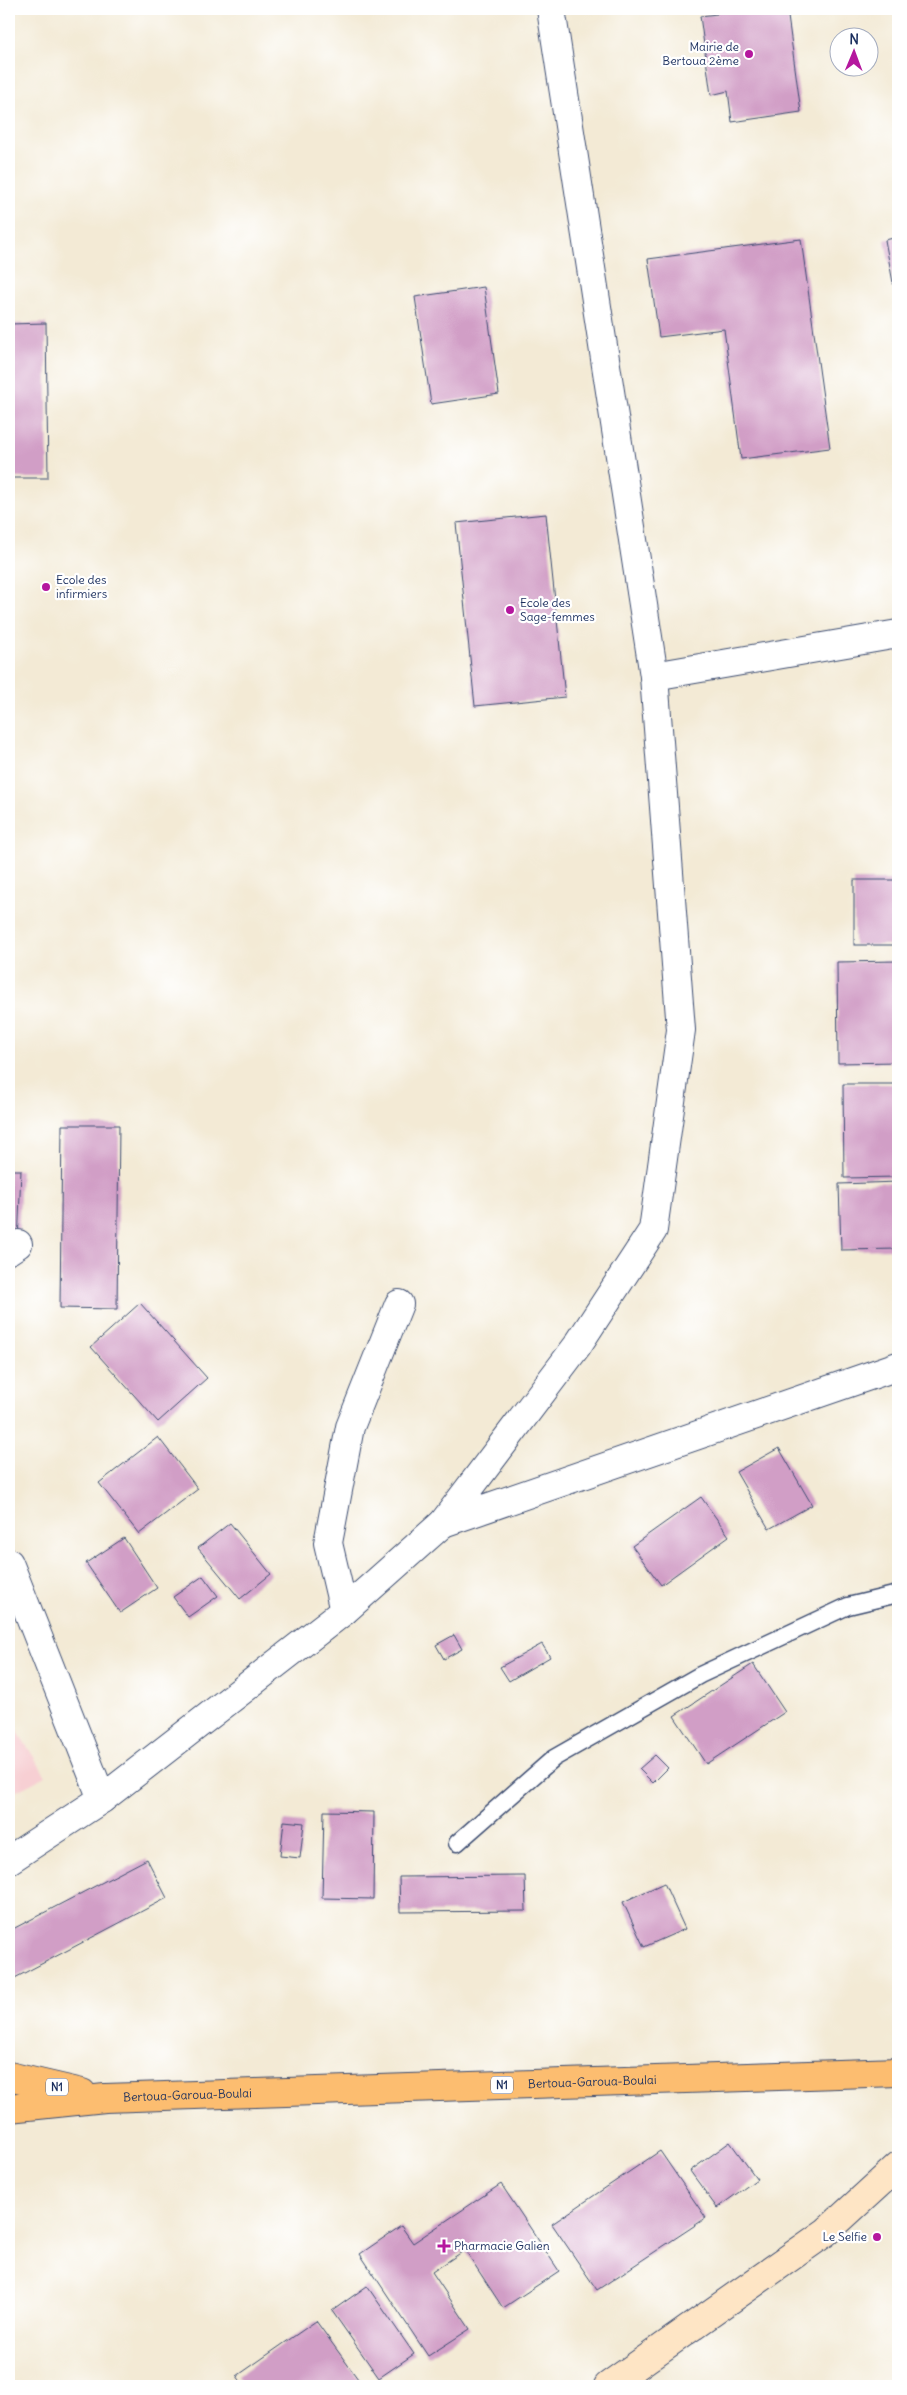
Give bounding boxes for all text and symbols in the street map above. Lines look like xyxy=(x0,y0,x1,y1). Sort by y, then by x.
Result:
north arrow xyxy=(830,28,880,78)
text: N xyxy=(849,30,859,48)
place label: Mairie de Bertoua 2ème xyxy=(662,39,739,68)
marker: Mairie de Bertoua 2ème xyxy=(743,48,755,60)
place label: Ecole des infirmiers xyxy=(56,572,107,601)
marker: Ecole des infirmiers xyxy=(40,581,52,593)
place label: Ecole des Sage-femmes xyxy=(520,595,595,624)
marker: Ecole des Sage-femmes xyxy=(504,604,516,616)
street label: Bertoua-Garoua-Boulai xyxy=(528,2072,657,2091)
road number: N1 xyxy=(491,2076,513,2094)
road number: N1 xyxy=(46,2078,68,2096)
street label: Bertoua-Garoua-Boulai xyxy=(123,2085,252,2104)
place label: Le Selfie xyxy=(823,2229,867,2244)
marker: Le Selfie xyxy=(871,2231,883,2243)
place label: Pharmacie Galien xyxy=(454,2238,550,2253)
marker: Pharmacie Galien xyxy=(438,2240,450,2252)

